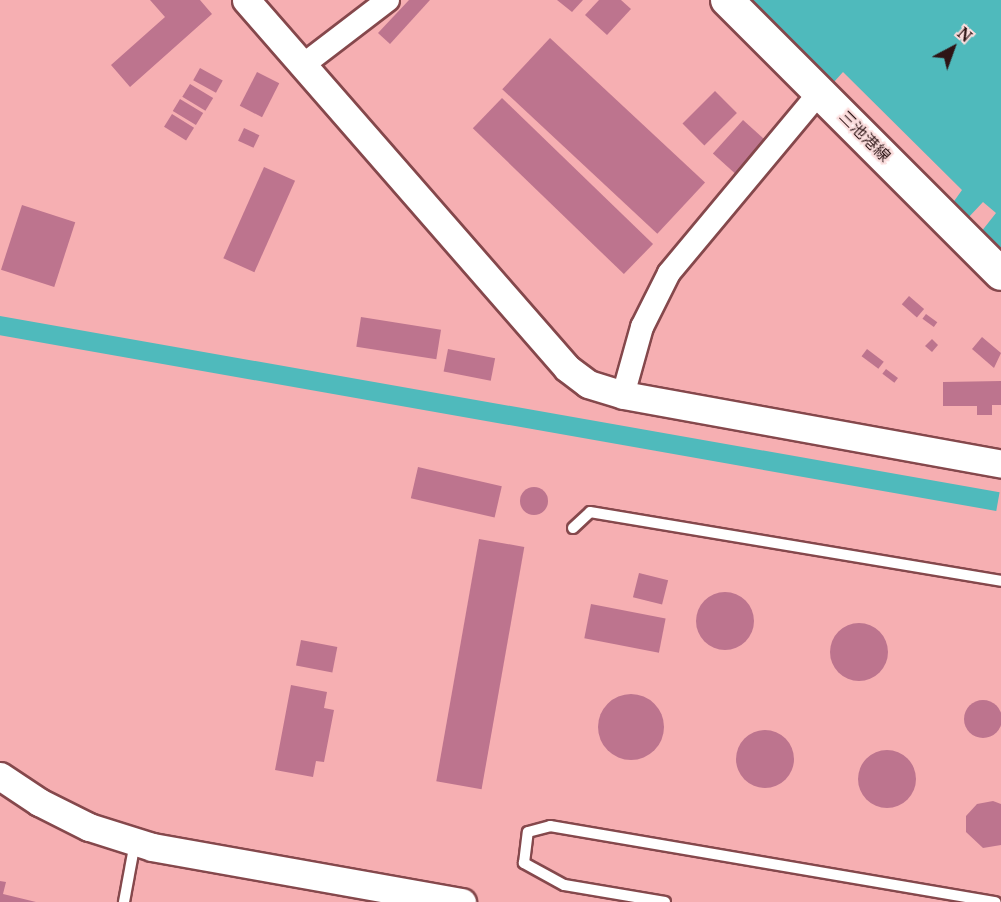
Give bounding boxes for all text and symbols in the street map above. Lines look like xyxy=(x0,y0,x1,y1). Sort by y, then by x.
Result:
north arrow xyxy=(923,18,983,78)
text: N xyxy=(953,22,977,47)
street label: 三池港線 xyxy=(836,107,894,165)

